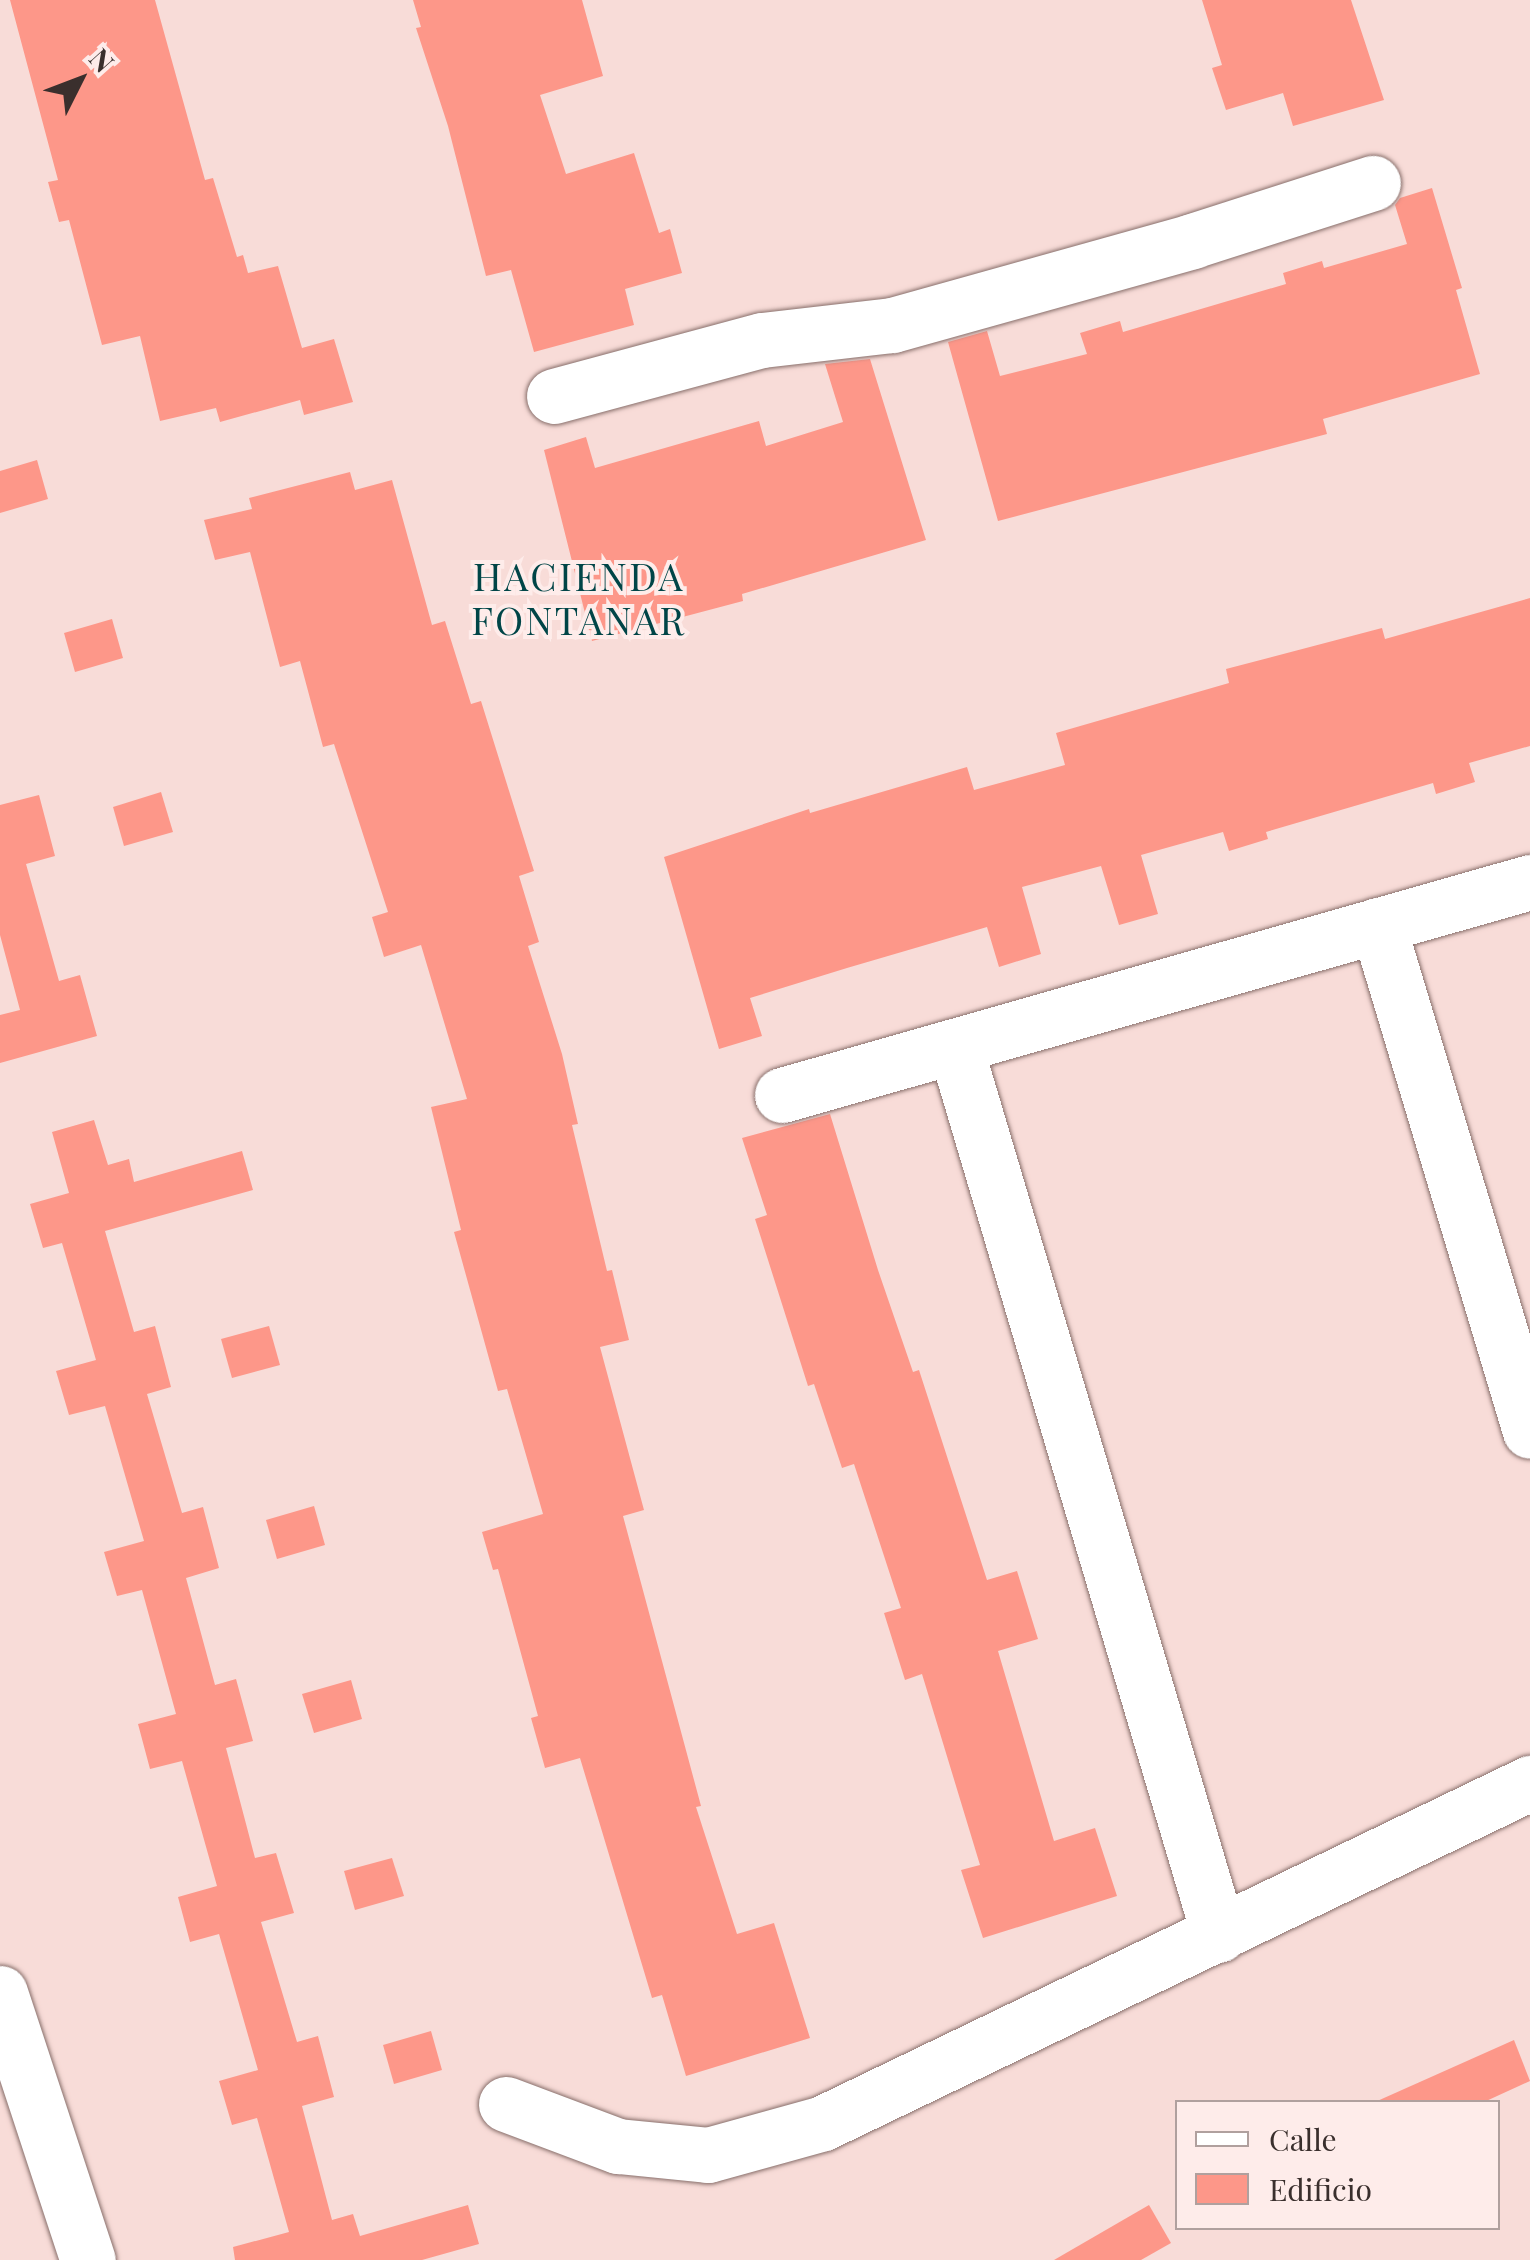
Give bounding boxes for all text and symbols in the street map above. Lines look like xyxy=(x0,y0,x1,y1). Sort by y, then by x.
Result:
north arrow xyxy=(30,30,130,130)
text: N xyxy=(82,40,123,79)
district label: HACIENDA FONTANAR xyxy=(471,553,687,642)
legend xyxy=(1175,2100,1500,2230)
text: Calle xyxy=(1269,2119,1337,2159)
text: Edificio xyxy=(1269,2169,1372,2209)

